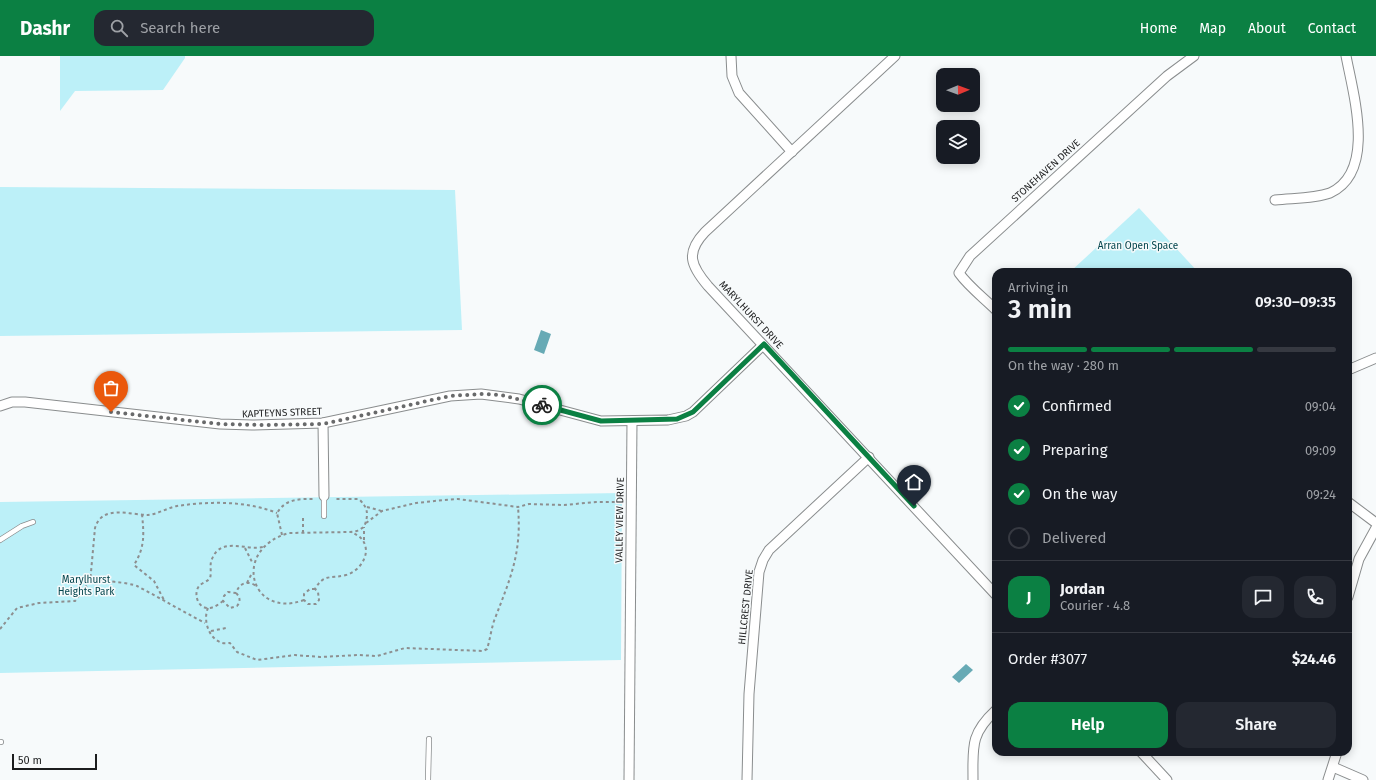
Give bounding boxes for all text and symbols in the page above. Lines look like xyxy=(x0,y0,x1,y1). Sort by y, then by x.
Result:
search box xyxy=(94,10,374,46)
text: Dashr xyxy=(20,17,70,40)
icon: search xyxy=(108,17,130,39)
text: Search here xyxy=(140,19,220,37)
text: Home xyxy=(1140,20,1177,37)
text: Map xyxy=(1199,20,1226,37)
text: About xyxy=(1248,20,1286,37)
text: Contact xyxy=(1308,20,1356,37)
north arrow xyxy=(936,68,980,112)
map controls xyxy=(936,68,980,164)
button: layers xyxy=(936,120,980,164)
street label: STONEHAVEN DRIVE xyxy=(1009,137,1083,205)
park label: Arran Open Space xyxy=(1098,240,1178,252)
street label: MARYLHURST DRIVE xyxy=(716,279,786,351)
text: Arriving in xyxy=(1008,280,1068,295)
text: 09:30–09:35 xyxy=(1255,293,1336,311)
text: 3 min xyxy=(1008,294,1072,325)
text: On the way · 280 m xyxy=(1008,358,1119,373)
pin xyxy=(94,371,128,412)
icon: bag xyxy=(100,377,122,399)
courier xyxy=(522,385,562,425)
icon: bike xyxy=(531,394,553,416)
icon: check xyxy=(1008,395,1030,417)
text: Confirmed xyxy=(1042,397,1112,415)
text: 09:04 xyxy=(1305,399,1336,414)
street label: KAPTEYNS STREET xyxy=(242,406,323,420)
icon: check xyxy=(1008,439,1030,461)
text: Preparing xyxy=(1042,441,1107,459)
text: 09:09 xyxy=(1305,443,1336,458)
pin xyxy=(897,465,931,506)
icon: home xyxy=(903,471,925,493)
street label: VALLEY VIEW DRIVE xyxy=(613,477,627,563)
icon: check xyxy=(1008,483,1030,505)
text: On the way xyxy=(1042,485,1117,503)
text: 09:24 xyxy=(1306,487,1336,502)
text: Delivered xyxy=(1042,529,1106,547)
street label: HILLCREST DRIVE xyxy=(736,569,756,645)
park label: Marylhurst Heights Park xyxy=(58,574,115,598)
button: chat xyxy=(1242,576,1284,618)
button: phone xyxy=(1294,576,1336,618)
text: Jordan xyxy=(1060,580,1105,598)
text: J xyxy=(1027,588,1031,606)
text: Courier · 4.8 xyxy=(1060,598,1130,613)
text: Order #3077 xyxy=(1008,650,1087,668)
text: $24.46 xyxy=(1292,650,1336,668)
button: Help xyxy=(1008,702,1168,748)
button: Share xyxy=(1176,702,1336,748)
scale bar xyxy=(12,752,97,771)
text: 50 m xyxy=(18,754,42,767)

